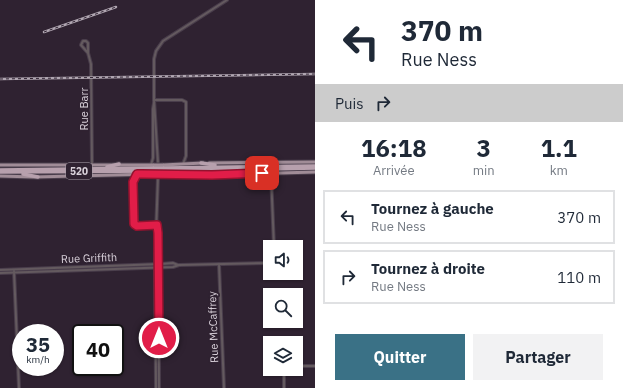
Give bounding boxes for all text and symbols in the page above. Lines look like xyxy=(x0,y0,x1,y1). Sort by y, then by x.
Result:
text: 370 m xyxy=(401,12,483,49)
icon: left xyxy=(335,16,387,68)
text: Rue Ness xyxy=(401,48,477,71)
street label: Rue Barr xyxy=(77,87,91,131)
icon: right xyxy=(372,92,394,114)
text: Puis xyxy=(335,94,364,113)
text: 16:18 xyxy=(361,132,427,164)
text: 3 xyxy=(476,132,491,164)
text: 1.1 xyxy=(541,132,577,164)
pin xyxy=(245,156,279,190)
icon: arrive xyxy=(251,162,273,184)
text: Arrivée xyxy=(373,162,415,179)
text: min xyxy=(473,162,495,179)
text: km xyxy=(550,162,568,179)
road number: 520 xyxy=(66,163,92,179)
text: Tournez à gauche xyxy=(371,199,494,218)
icon: left xyxy=(337,206,359,228)
text: 370 m xyxy=(557,208,601,227)
text: Rue Ness xyxy=(371,218,426,235)
map controls xyxy=(263,240,303,376)
button: sound xyxy=(263,240,303,280)
street label: Rue Griffith xyxy=(61,250,117,266)
text: Tournez à droite xyxy=(371,259,485,278)
icon: right xyxy=(337,266,359,288)
text: 110 m xyxy=(557,268,601,287)
text: Rue Ness xyxy=(371,278,426,295)
button: search xyxy=(263,288,303,328)
street label: Rue McCaffrey xyxy=(205,290,221,363)
position arrow xyxy=(138,317,180,359)
speed limit sign: 40 xyxy=(72,324,124,376)
text: 35 xyxy=(26,331,50,358)
button: Quitter xyxy=(335,334,465,380)
button: Partager xyxy=(473,334,603,380)
button: layers xyxy=(263,336,303,376)
text: km/h xyxy=(26,353,50,366)

